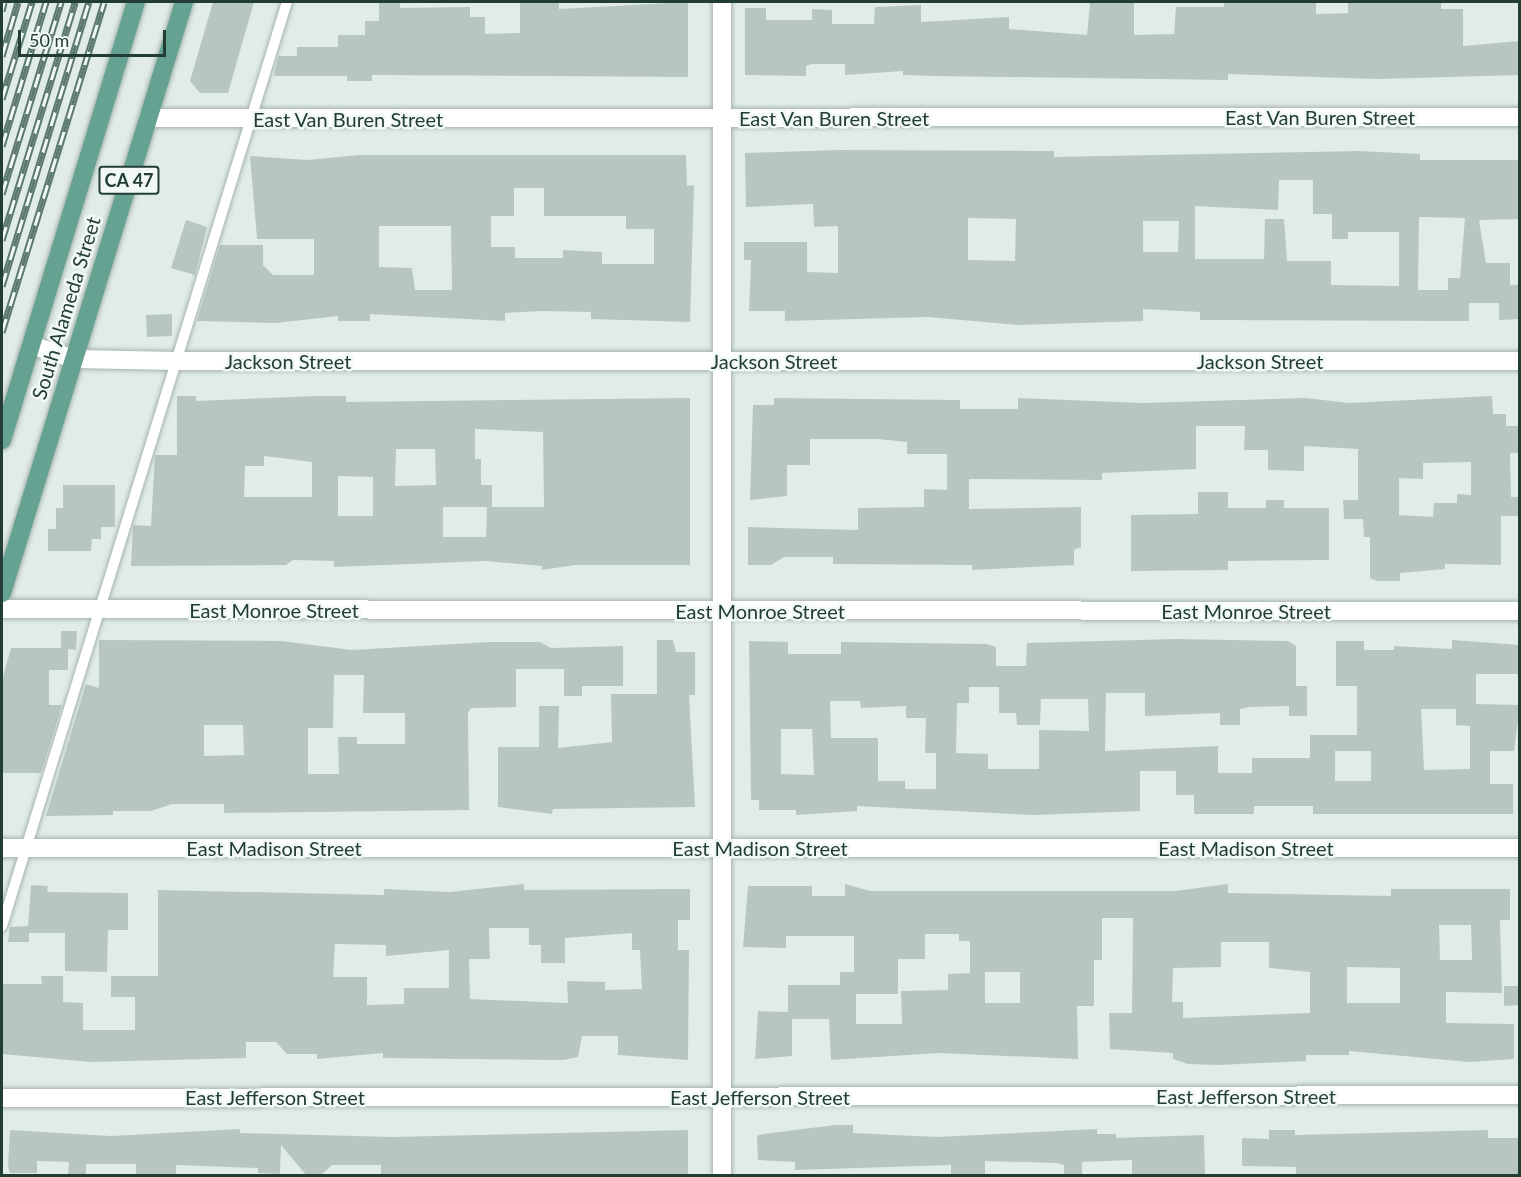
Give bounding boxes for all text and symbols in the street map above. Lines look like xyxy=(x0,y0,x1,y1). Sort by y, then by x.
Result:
scale bar xyxy=(21,18,170,56)
text: 50 m xyxy=(29,29,69,51)
street label: East Van Buren Street xyxy=(1225,105,1415,129)
street label: East Van Buren Street xyxy=(739,106,929,130)
street label: East Van Buren Street xyxy=(253,107,443,131)
road number: CA 47 xyxy=(98,165,160,195)
street label: South Alameda Street xyxy=(27,213,105,403)
street label: Jackson Street xyxy=(225,349,351,373)
street label: Jackson Street xyxy=(711,349,837,373)
street label: Jackson Street xyxy=(1197,349,1323,373)
street label: East Monroe Street xyxy=(189,598,359,622)
street label: East Monroe Street xyxy=(675,599,845,623)
street label: East Monroe Street xyxy=(1161,599,1331,623)
street label: East Madison Street xyxy=(186,836,362,860)
street label: East Madison Street xyxy=(672,836,848,860)
street label: East Madison Street xyxy=(1158,836,1334,860)
street label: East Jefferson Street xyxy=(1156,1084,1336,1108)
street label: East Jefferson Street xyxy=(185,1085,365,1109)
street label: East Jefferson Street xyxy=(670,1085,850,1109)

